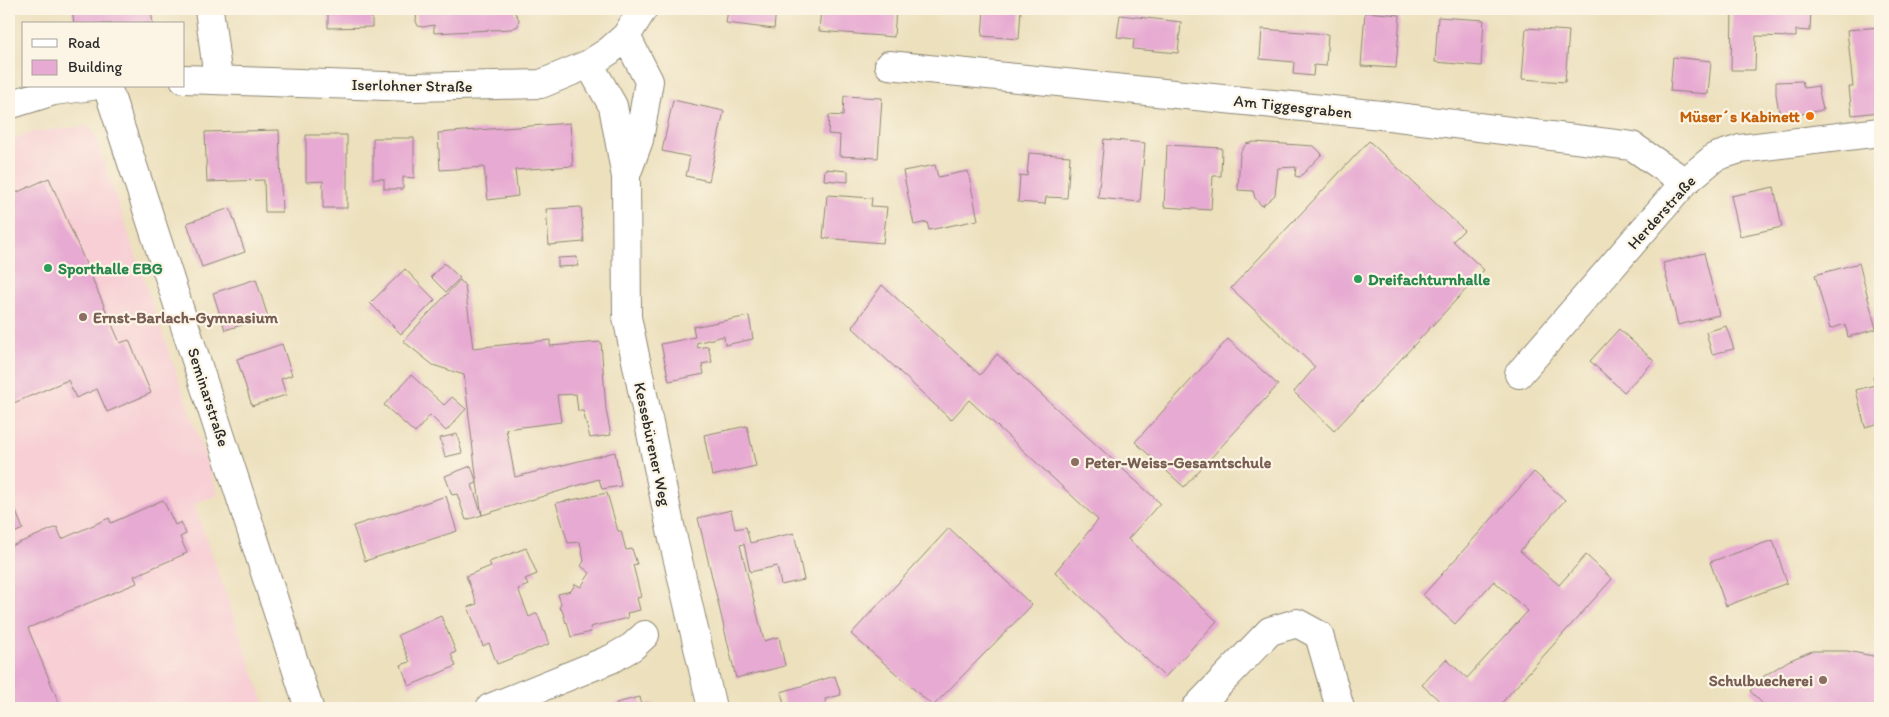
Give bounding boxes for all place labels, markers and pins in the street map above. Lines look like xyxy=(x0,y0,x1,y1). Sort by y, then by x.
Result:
place label: Müser´s Kabinett xyxy=(1680,107,1801,126)
marker: Müser´s Kabinett xyxy=(1804,110,1816,122)
place label: Sporthalle EBG xyxy=(58,259,163,279)
marker: Sporthalle EBG xyxy=(42,262,54,274)
place label: Dreifachturnhalle xyxy=(1368,270,1490,289)
marker: Dreifachturnhalle xyxy=(1352,273,1364,285)
place label: Ernst-Barlach-Gymnasium xyxy=(93,308,279,328)
marker: Ernst-Barlach-Gymnasium xyxy=(77,311,89,323)
place label: Peter-Weiss-Gesamtschule xyxy=(1085,453,1272,472)
marker: Peter-Weiss-Gesamtschule xyxy=(1069,456,1081,468)
place label: Schulbuecherei xyxy=(1709,671,1813,690)
marker: Schulbuecherei xyxy=(1817,674,1829,686)

